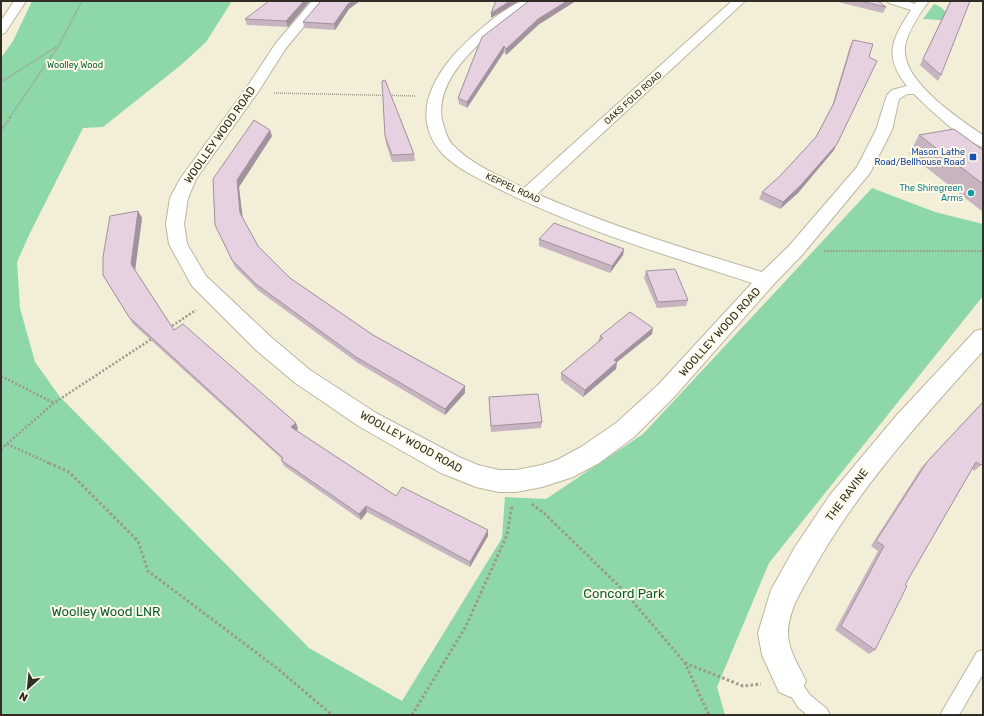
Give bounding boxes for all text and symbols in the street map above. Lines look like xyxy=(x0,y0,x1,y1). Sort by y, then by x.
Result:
park label: Woolley Wood xyxy=(47,60,103,70)
street label: OAKS FOLD ROAD xyxy=(602,70,664,126)
street label: WOOLLEY WOOD ROAD xyxy=(182,84,258,186)
place label: Mason Lathe Road/Bellhouse Road xyxy=(874,147,965,167)
marker: Mason Lathe Road/Bellhouse Road xyxy=(968,152,978,162)
street label: KEPPEL ROAD xyxy=(484,171,542,205)
place label: The Shiregreen Arms xyxy=(899,183,963,203)
marker: The Shiregreen Arms xyxy=(966,188,976,198)
street label: WOOLLEY WOOD ROAD xyxy=(677,285,763,379)
street label: WOOLLEY WOOD ROAD xyxy=(357,408,465,476)
street label: THE RAVINE xyxy=(823,466,871,524)
park label: Concord Park xyxy=(583,586,665,601)
park label: Woolley Wood LNR xyxy=(51,604,161,619)
north arrow xyxy=(8,668,48,708)
text: N xyxy=(17,689,30,704)

